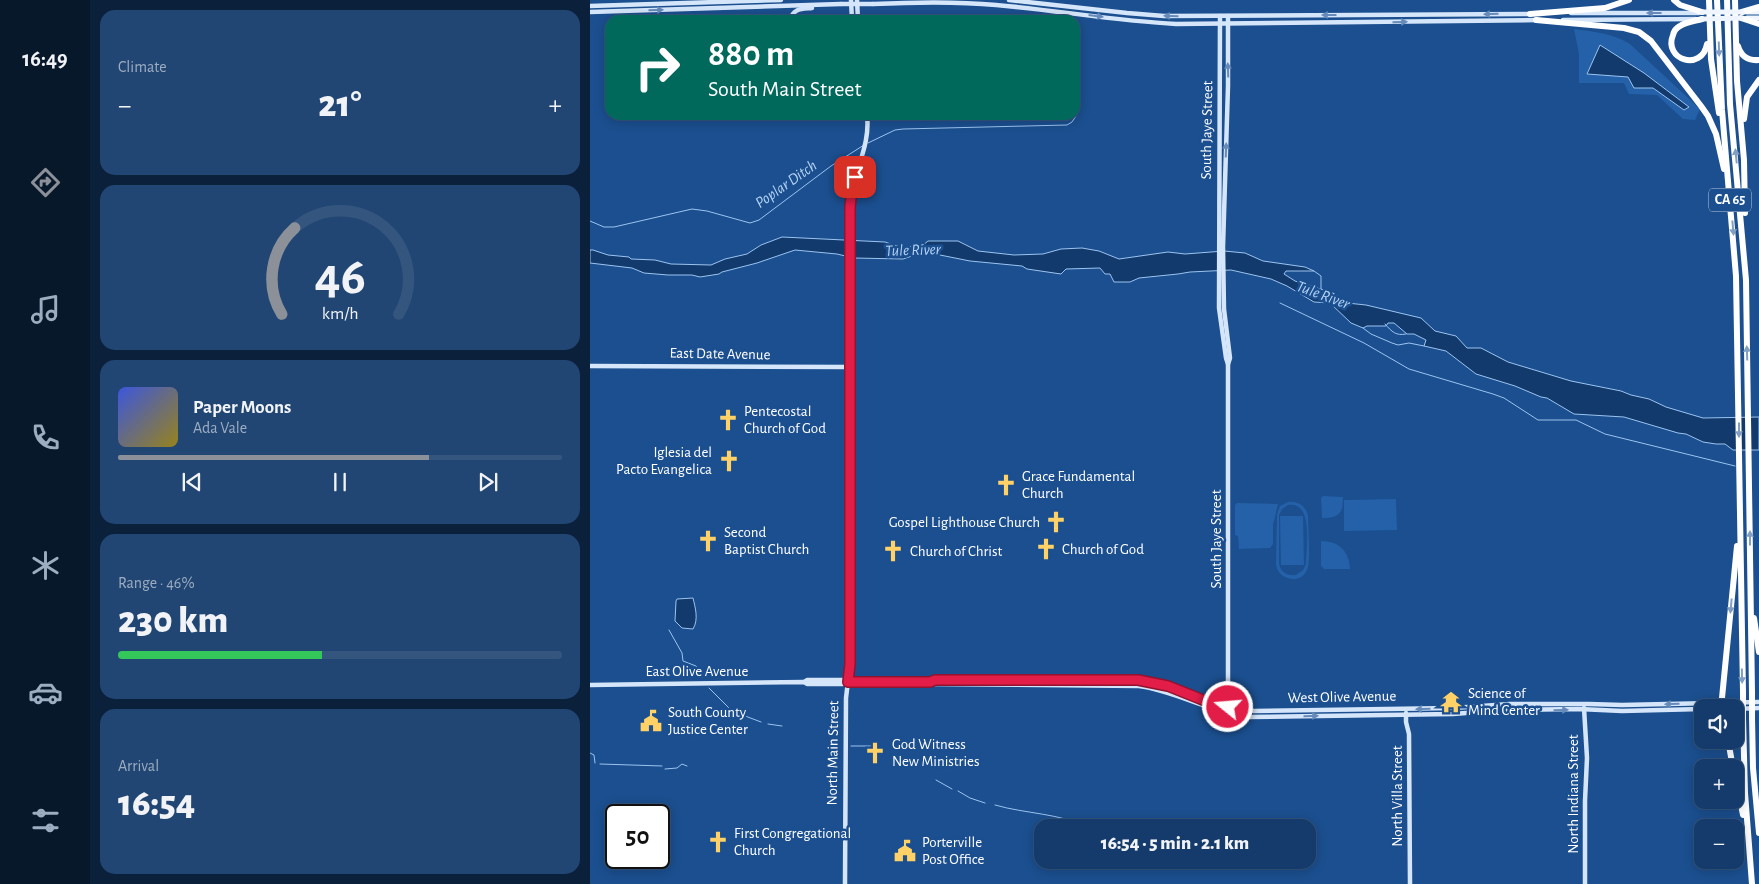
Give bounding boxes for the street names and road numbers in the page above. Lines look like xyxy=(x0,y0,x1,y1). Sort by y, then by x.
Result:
street label: South Jaye Street xyxy=(1199,80,1215,180)
road number: CA 65 xyxy=(1709,188,1751,212)
street label: East Date Avenue xyxy=(669,346,771,362)
street label: South Jaye Street xyxy=(1209,489,1224,588)
street label: East Olive Avenue xyxy=(646,664,748,679)
street label: West Olive Avenue xyxy=(1288,689,1396,705)
street label: North Main Street xyxy=(825,700,841,806)
street label: North Indiana Street xyxy=(1566,734,1581,854)
street label: North Villa Street xyxy=(1390,745,1405,847)

